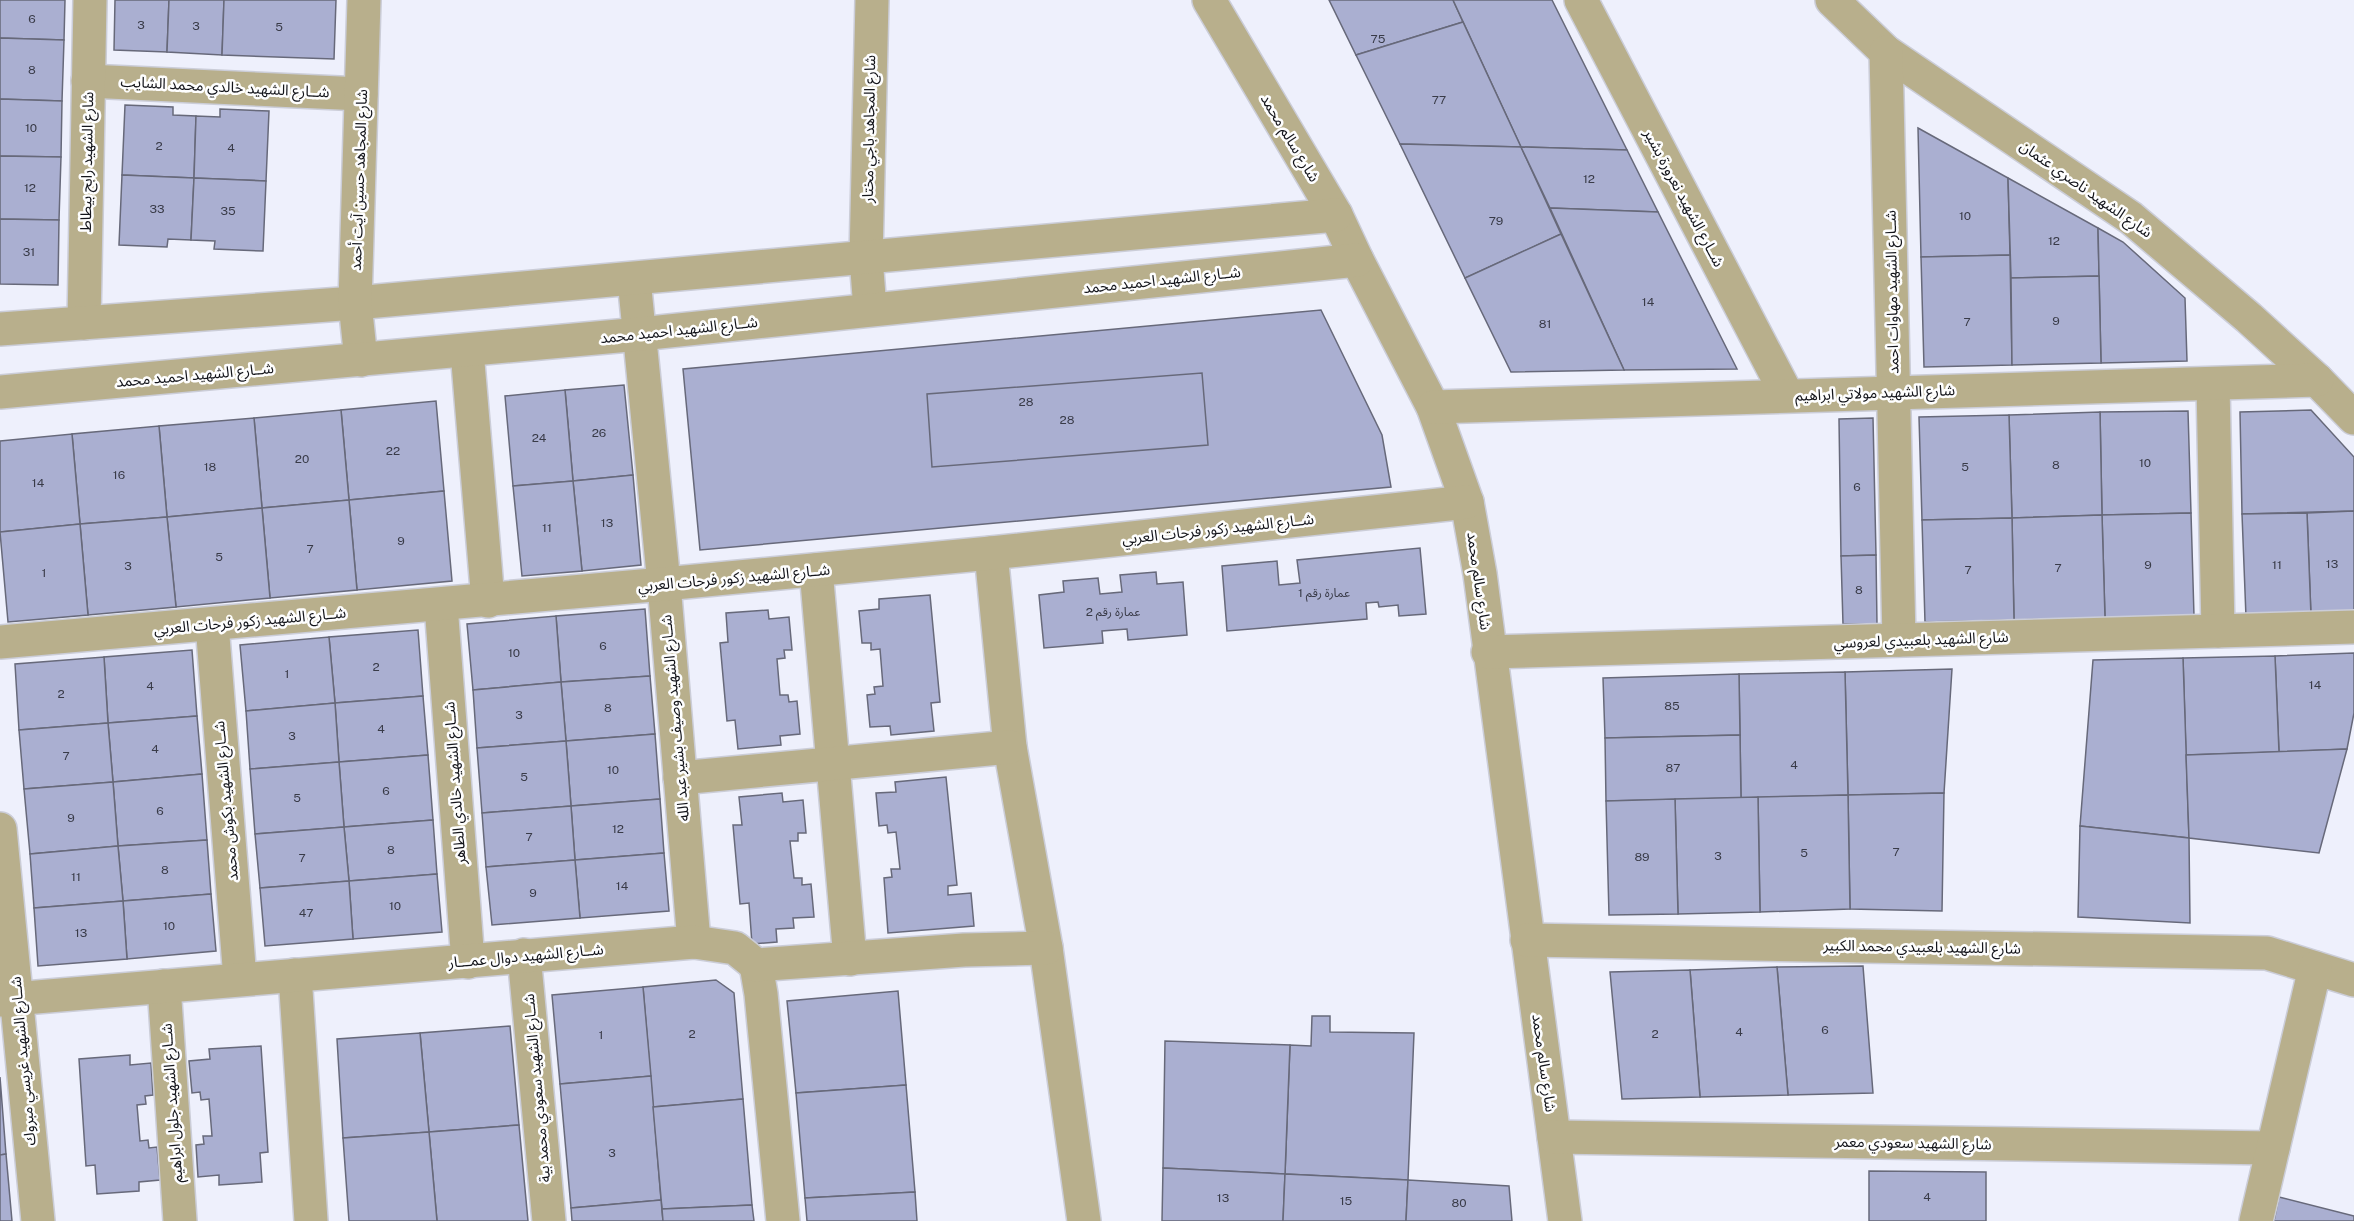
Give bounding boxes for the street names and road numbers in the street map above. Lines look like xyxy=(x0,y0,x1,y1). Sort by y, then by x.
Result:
street label: شارع المجاهد باجي مختار xyxy=(859,55,882,204)
street label: شــارع الشهيد خالدي محمد الشايب xyxy=(120,73,330,104)
street label: شارع المجاهد حسين آيت أحمد xyxy=(347,88,374,271)
street label: شارع الشهيد رابح بيطاط xyxy=(77,91,100,232)
street label: شارع سالم محمد xyxy=(1254,91,1323,187)
street label: شــارع الشهيد نعرورة بشير xyxy=(1637,125,1728,272)
street label: شارع الشهيد ناصري عثمان xyxy=(2015,137,2156,244)
street label: شــارع الشهيد مهاوات احمد xyxy=(1882,210,1905,374)
street label: شــارع الشهيد احميد محمد xyxy=(1082,263,1242,300)
street label: شــارع الشهيد احميد محمد xyxy=(599,313,759,350)
street label: شــارع الشهيد احميد محمد xyxy=(115,359,275,394)
street label: شارع الشهيد مولاتي ابراهيم xyxy=(1795,381,1956,408)
street label: شــارع الشهيد زكور فرحات العربي xyxy=(1121,510,1315,551)
street label: شارع سالم محمد xyxy=(1460,531,1495,632)
street label: شــارع الشهيد زكور فرحات العربي xyxy=(637,561,831,598)
street label: شــارع الشهيد زكور فرحات العربي xyxy=(153,604,347,641)
street label: شــارع الشهيد وصيف بشير عبد الله xyxy=(657,613,696,822)
street label: شارع الشهيد بلعبيدي لعروسي xyxy=(1833,628,2009,655)
street label: شــارع الشهيد خالدي الطاهر xyxy=(440,701,473,866)
street label: شــارع الشهيد بكوش محمد xyxy=(210,720,245,882)
street label: شارع الشهيد بلعبيدي محمد الكبير xyxy=(1822,936,2021,961)
street label: شــارع الشهيد دوال عمـــار xyxy=(447,940,605,975)
street label: شــارع الشهيد غريسي مبروك xyxy=(7,975,42,1146)
street label: شــارع الشهيد سعودي محمد بية xyxy=(520,992,557,1183)
street label: شارع سالم محمد xyxy=(1525,1013,1560,1114)
street label: شــارع الشهيد جلول ابراهيم xyxy=(157,1022,190,1183)
street label: شارع الشهيد سعودي معمر xyxy=(1833,1133,1992,1156)

